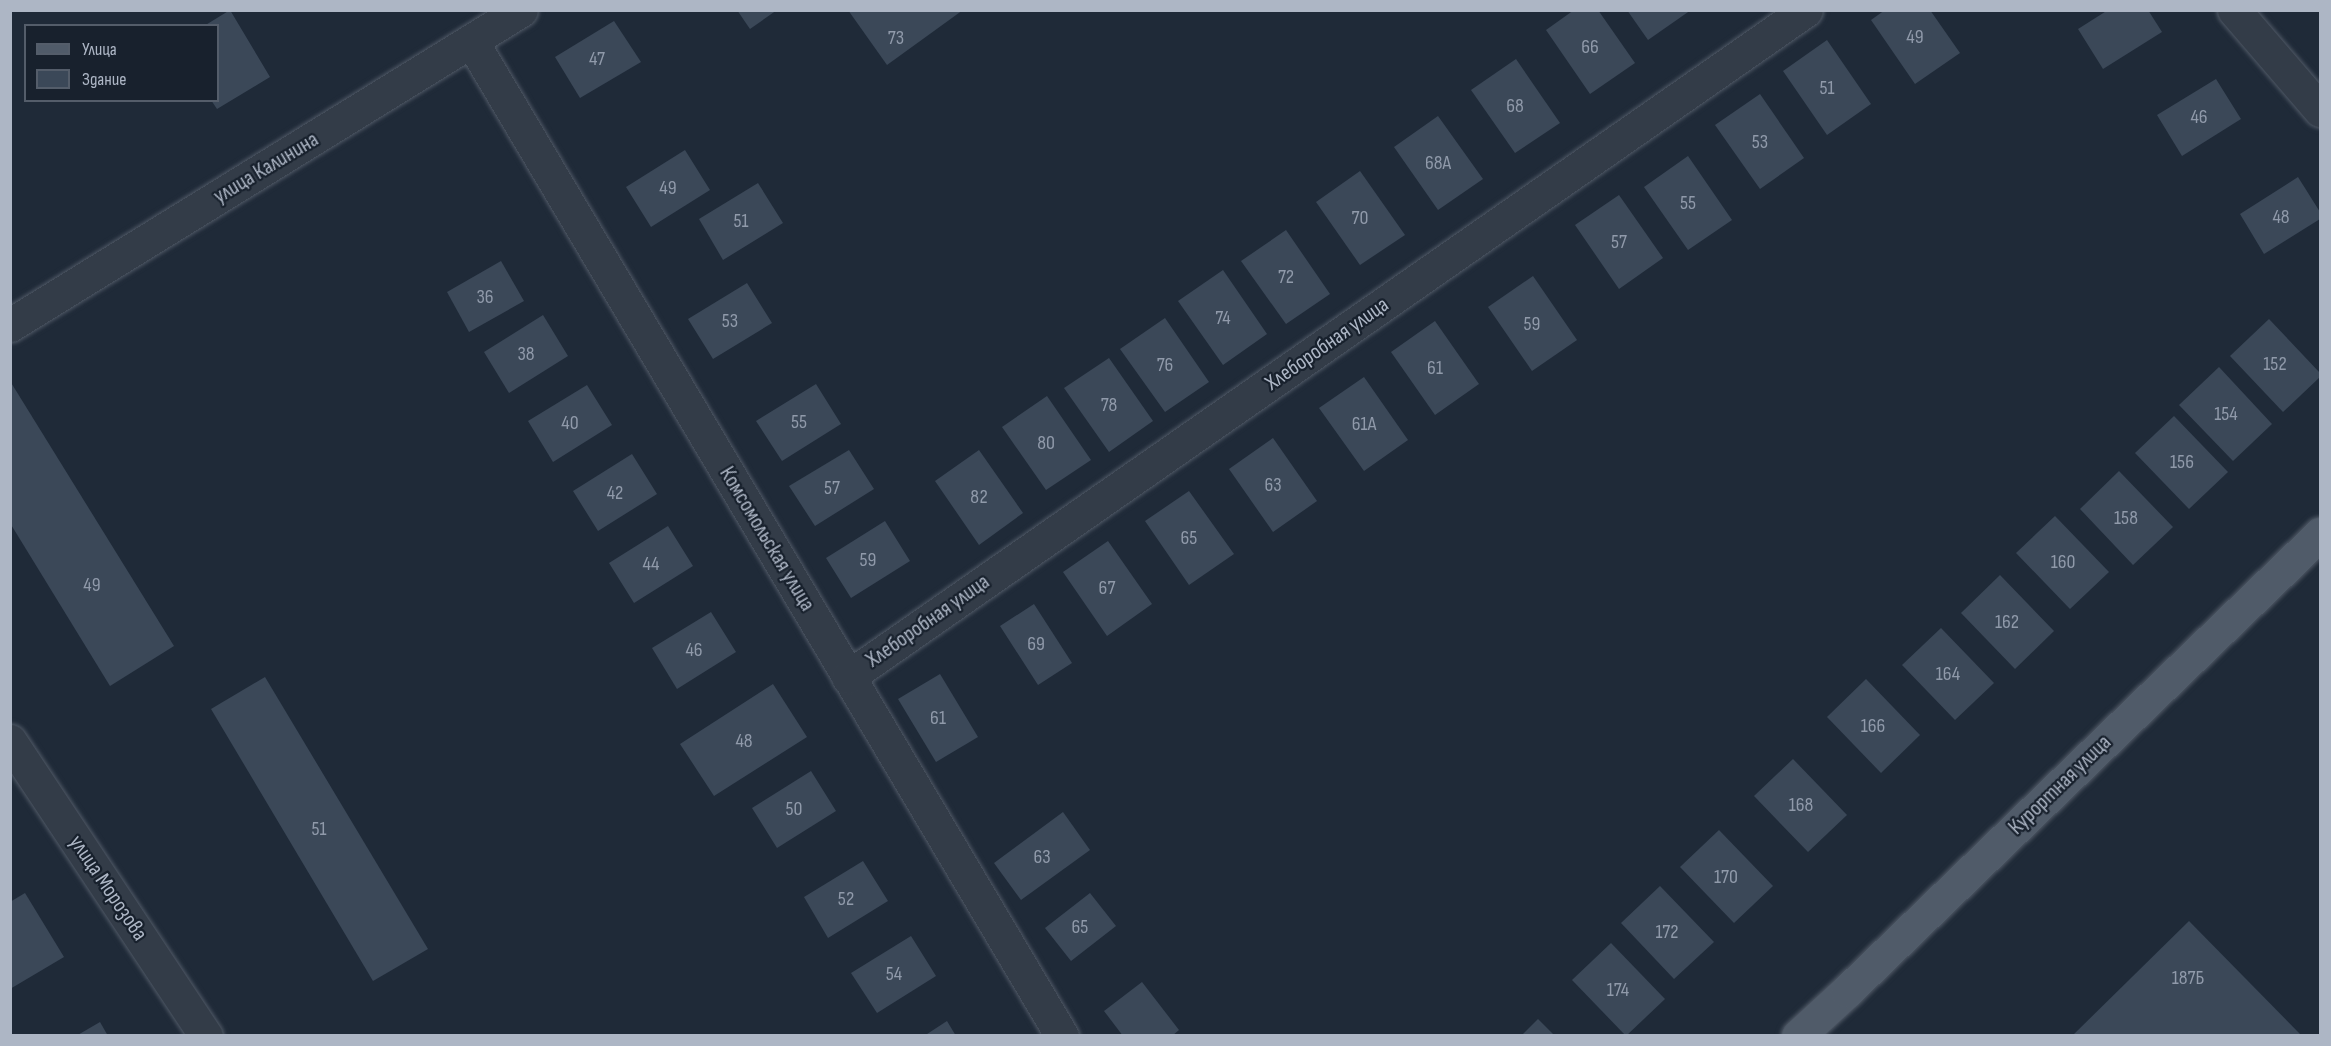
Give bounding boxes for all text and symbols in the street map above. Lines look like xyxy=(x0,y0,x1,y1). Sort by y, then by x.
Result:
legend xyxy=(24,24,219,102)
house number: 49 xyxy=(1906,25,1924,49)
house number: 73 xyxy=(888,26,904,50)
house number: 66 xyxy=(1581,35,1599,59)
text: Улица xyxy=(82,39,117,60)
house number: 47 xyxy=(589,47,605,71)
text: Здание xyxy=(82,69,127,90)
house number: 51 xyxy=(1819,76,1835,100)
house number: 68 xyxy=(1506,94,1524,118)
house number: 46 xyxy=(2190,105,2208,129)
street label: улица Калинина xyxy=(209,126,323,210)
house number: 53 xyxy=(1752,130,1768,154)
house number: 68А xyxy=(1425,151,1451,175)
house number: 49 xyxy=(659,176,677,200)
house number: 55 xyxy=(1680,191,1696,215)
house number: 48 xyxy=(2272,205,2290,229)
house number: 70 xyxy=(1352,206,1368,230)
house number: 51 xyxy=(733,209,749,233)
house number: 57 xyxy=(1611,230,1627,254)
house number: 72 xyxy=(1278,265,1294,289)
house number: 36 xyxy=(476,285,494,309)
street label: Хлеборобная улица xyxy=(1260,292,1394,396)
house number: 74 xyxy=(1215,306,1231,330)
house number: 53 xyxy=(722,309,738,333)
house number: 59 xyxy=(1524,312,1540,336)
house number: 38 xyxy=(517,342,535,366)
house number: 152 xyxy=(2263,352,2287,376)
house number: 76 xyxy=(1157,353,1173,377)
house number: 61 xyxy=(1427,356,1443,380)
house number: 78 xyxy=(1101,393,1117,417)
house number: 154 xyxy=(2214,402,2238,426)
house number: 55 xyxy=(791,410,807,434)
house number: 40 xyxy=(561,411,579,435)
house number: 61А xyxy=(1352,412,1376,436)
house number: 80 xyxy=(1037,431,1055,455)
house number: 156 xyxy=(2170,450,2194,474)
street label: Комсомольская улица xyxy=(714,462,820,616)
house number: 63 xyxy=(1264,473,1282,497)
house number: 57 xyxy=(824,476,840,500)
house number: 42 xyxy=(607,481,623,505)
house number: 82 xyxy=(970,485,988,509)
house number: 158 xyxy=(2114,506,2138,530)
house number: 65 xyxy=(1181,526,1197,550)
house number: 59 xyxy=(860,548,876,572)
house number: 160 xyxy=(2051,550,2075,574)
house number: 44 xyxy=(643,552,659,576)
street label: Хлеборобная улица xyxy=(861,569,995,673)
house number: 49 xyxy=(83,573,101,597)
house number: 67 xyxy=(1099,576,1115,600)
house number: 162 xyxy=(1995,610,2019,634)
house number: 69 xyxy=(1027,632,1045,656)
house number: 46 xyxy=(685,638,703,662)
house number: 164 xyxy=(1936,662,1960,686)
house number: 61 xyxy=(930,706,946,730)
house number: 166 xyxy=(1861,714,1885,738)
house number: 48 xyxy=(735,729,753,753)
street label: Курортная улица xyxy=(2003,730,2117,840)
house number: 168 xyxy=(1789,793,1813,817)
house number: 50 xyxy=(786,797,802,821)
house number: 51 xyxy=(311,817,327,841)
street label: улица Морозова xyxy=(63,830,153,946)
house number: 63 xyxy=(1033,845,1051,869)
house number: 170 xyxy=(1714,865,1738,889)
house number: 52 xyxy=(838,887,854,911)
house number: 65 xyxy=(1072,915,1088,939)
house number: 172 xyxy=(1655,920,1679,944)
house number: 54 xyxy=(886,962,902,986)
house number: 187Б xyxy=(2172,966,2204,990)
house number: 174 xyxy=(1607,978,1629,1002)

